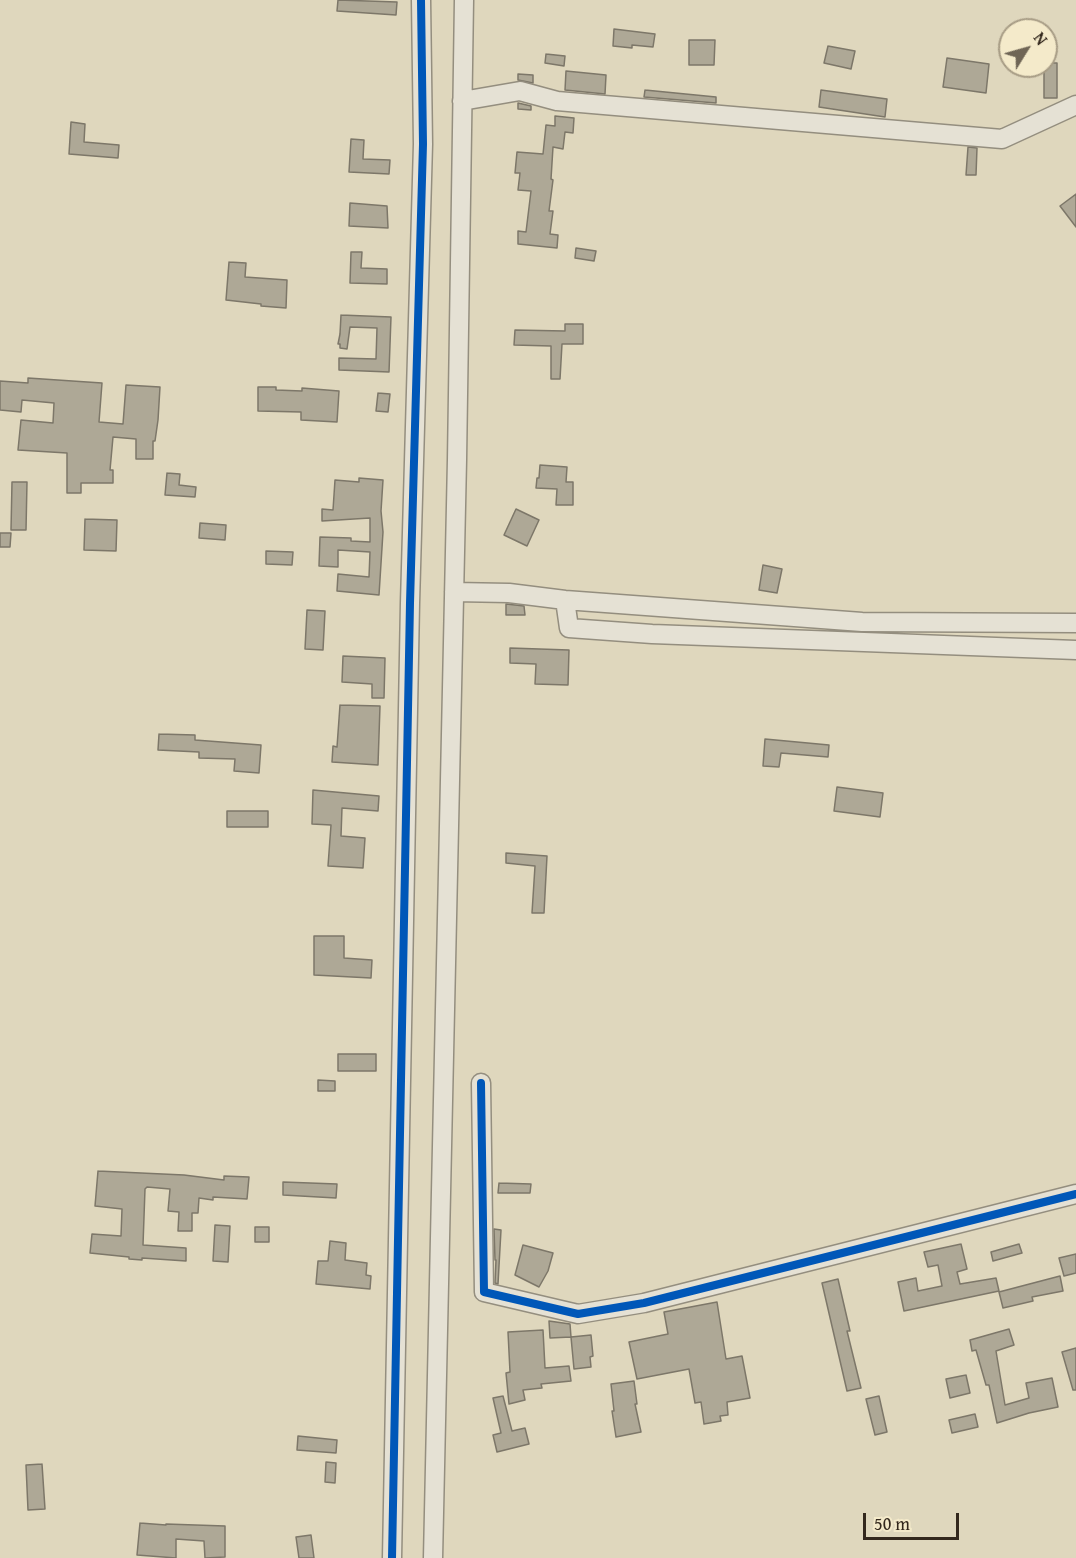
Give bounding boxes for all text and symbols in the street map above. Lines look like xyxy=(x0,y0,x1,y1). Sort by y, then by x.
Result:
north arrow xyxy=(998,18,1058,78)
text: N xyxy=(1028,27,1054,50)
scale bar xyxy=(866,1501,962,1539)
text: 50 m xyxy=(874,1510,910,1537)

